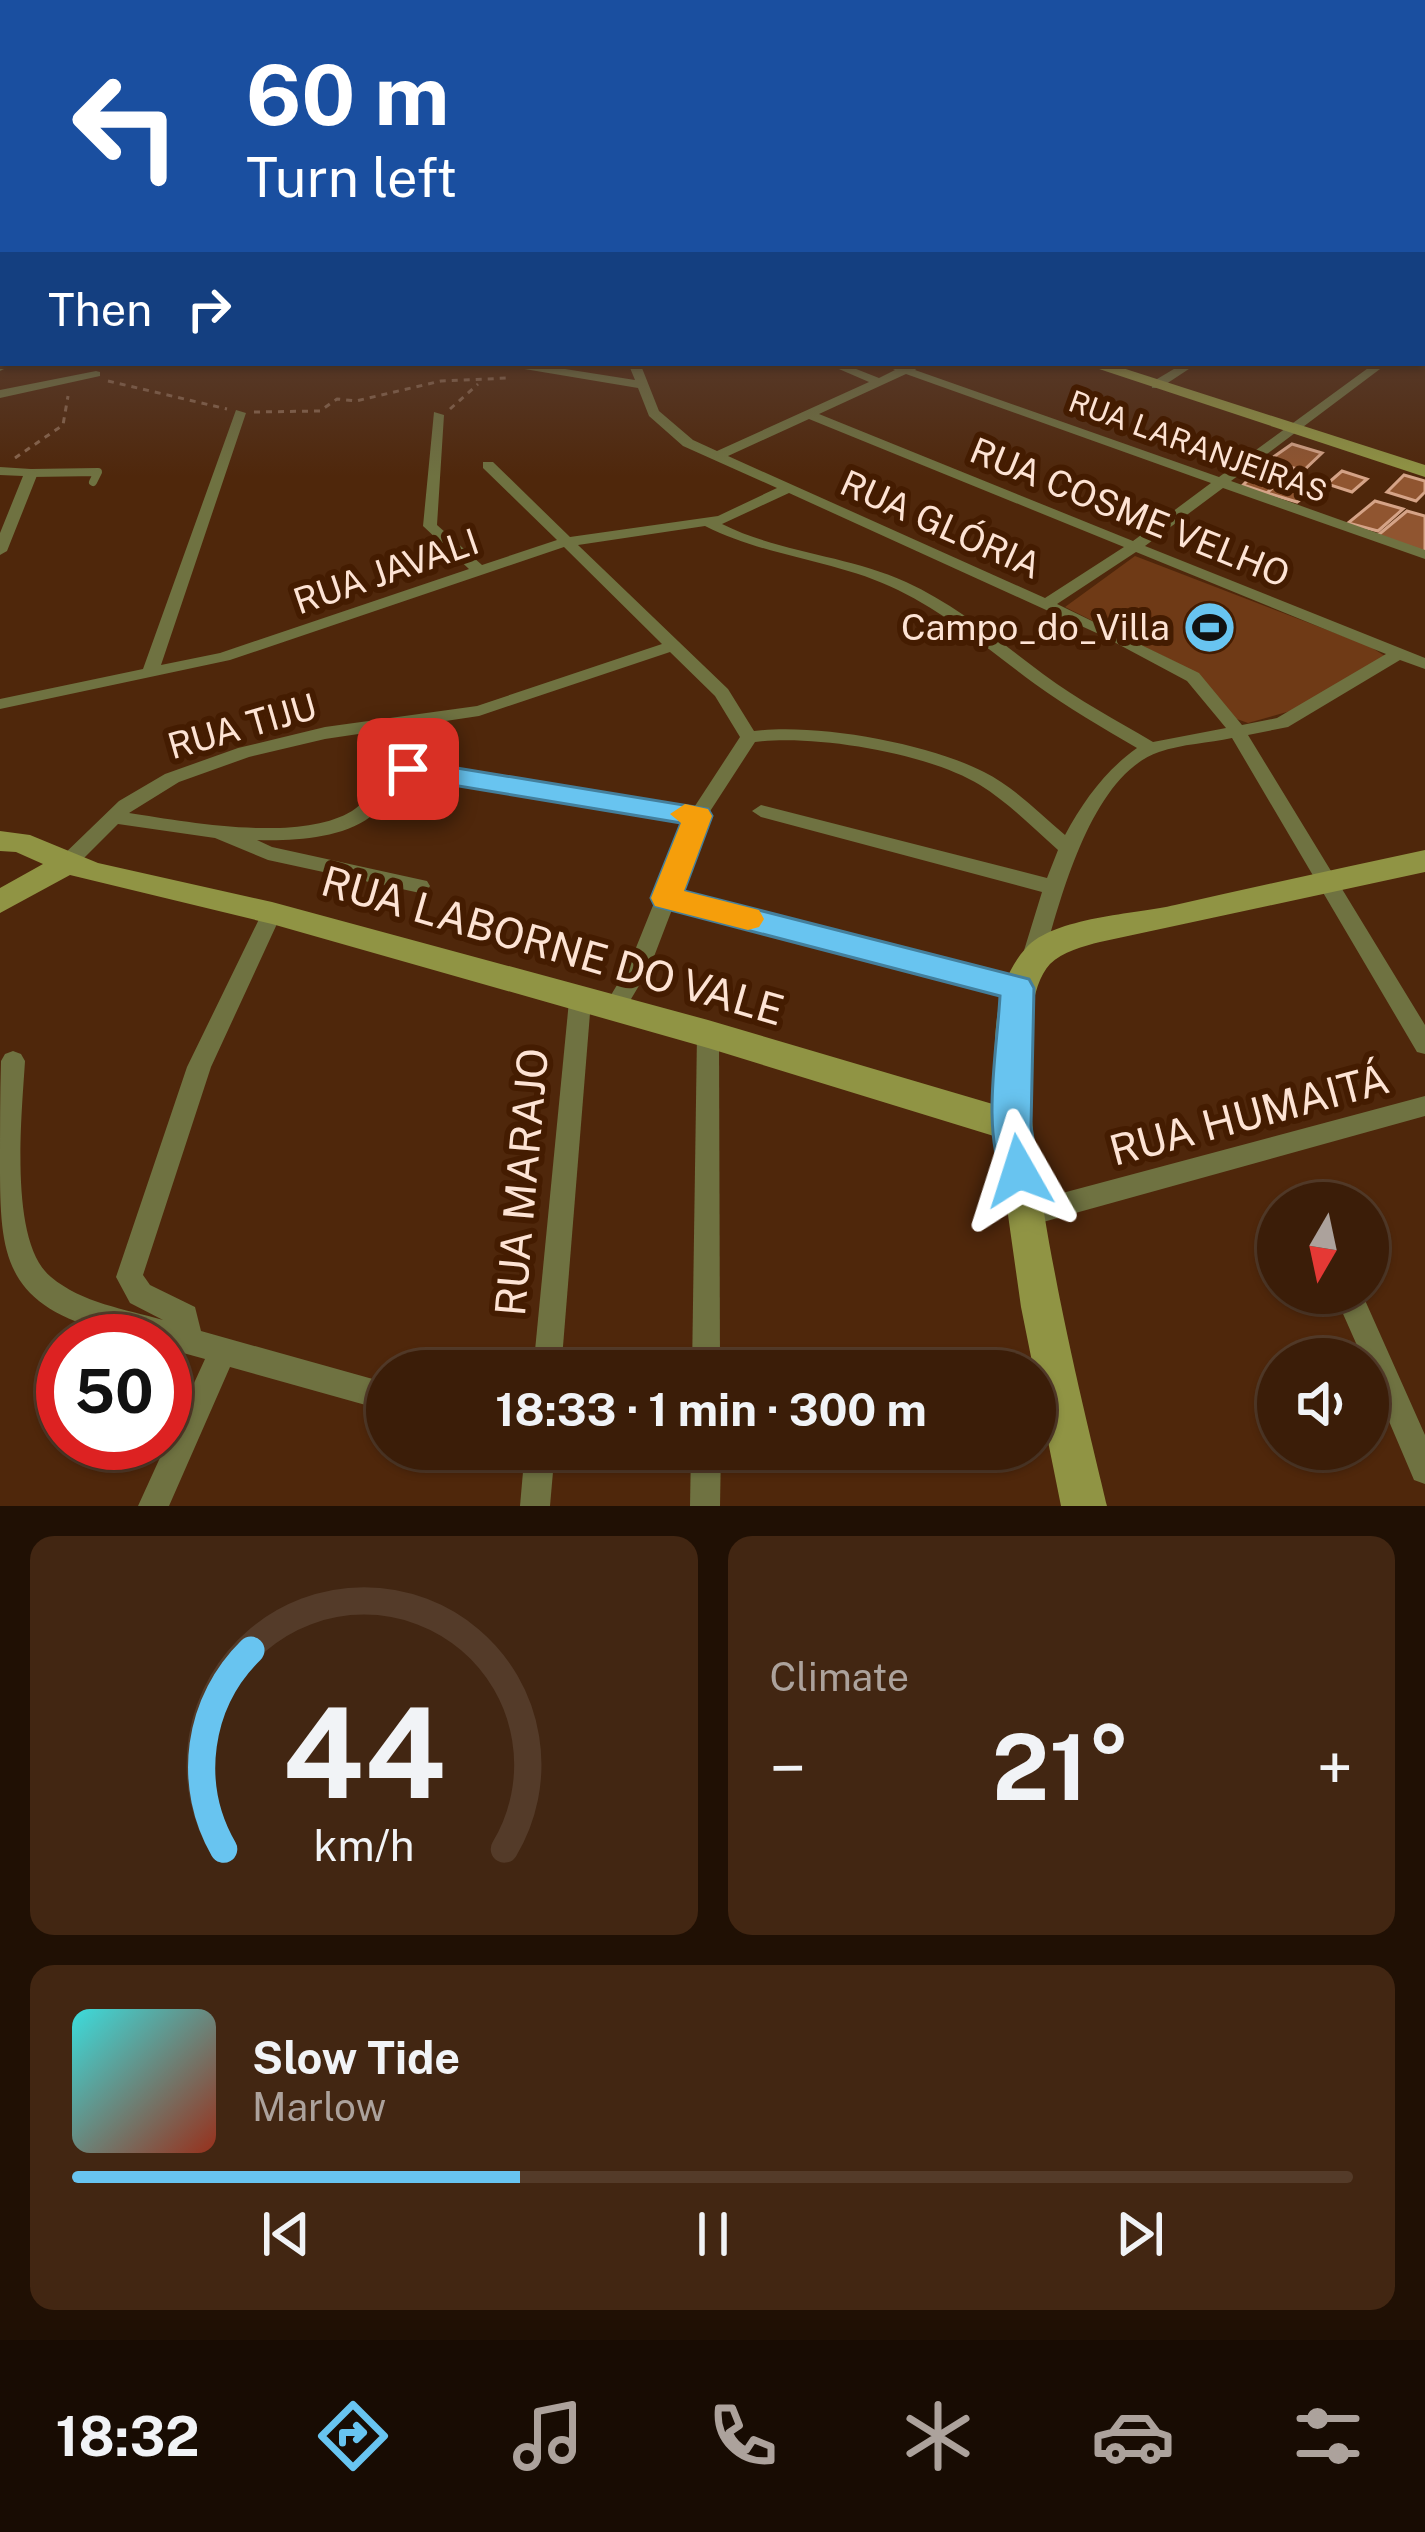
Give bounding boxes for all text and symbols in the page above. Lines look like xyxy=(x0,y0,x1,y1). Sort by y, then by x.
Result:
text: 60 m xyxy=(246,45,450,144)
icon: left xyxy=(48,48,204,204)
text: Turn left xyxy=(246,146,457,209)
icon: right xyxy=(176,276,242,342)
text: Then xyxy=(48,283,152,336)
street label: RUA LARANJEIRAS xyxy=(1064,383,1332,509)
street label: RUA COSME VELHO xyxy=(964,429,1296,595)
street label: RUA GLÓRIA xyxy=(834,461,1048,587)
street label: RUA JAVALI xyxy=(288,520,484,622)
sports icon: Campo_do_Villa xyxy=(1181,599,1237,655)
place label: Campo_do_Villa xyxy=(901,606,1170,648)
street label: RUA TIJU xyxy=(163,685,321,767)
pin xyxy=(357,718,459,820)
icon: arrive xyxy=(375,736,441,802)
street label: RUA LABORNE DO VALE xyxy=(316,856,790,1034)
street label: RUA MARAJO xyxy=(485,1046,557,1318)
street label: RUA HUMAITÁ xyxy=(1104,1053,1394,1175)
position arrow xyxy=(956,1108,1082,1234)
north arrow xyxy=(1257,1182,1389,1314)
map controls xyxy=(1257,1182,1389,1470)
speed limit sign: 50 xyxy=(36,1314,192,1470)
button: sound xyxy=(1257,1338,1389,1470)
text: 18:33 · 1 min · 300 m xyxy=(495,1383,927,1436)
text: Climate xyxy=(770,1654,909,1700)
text: 44 xyxy=(282,1679,446,1826)
text: 21° xyxy=(992,1714,1130,1820)
text: − xyxy=(770,1729,806,1807)
text: + xyxy=(1316,1729,1353,1807)
text: km/h xyxy=(313,1819,414,1870)
text: Slow Tide xyxy=(252,2031,460,2084)
text: Marlow xyxy=(252,2084,386,2130)
icon: previous xyxy=(253,2201,319,2267)
icon: pause xyxy=(680,2201,746,2267)
icon: next xyxy=(1107,2201,1173,2267)
icon: directions xyxy=(311,2394,395,2478)
icon: music xyxy=(506,2394,590,2478)
icon: phone xyxy=(701,2394,785,2478)
icon: climate xyxy=(896,2394,980,2478)
icon: car xyxy=(1091,2394,1175,2478)
icon: filters xyxy=(1286,2394,1370,2478)
text: 18:32 xyxy=(55,2405,200,2468)

